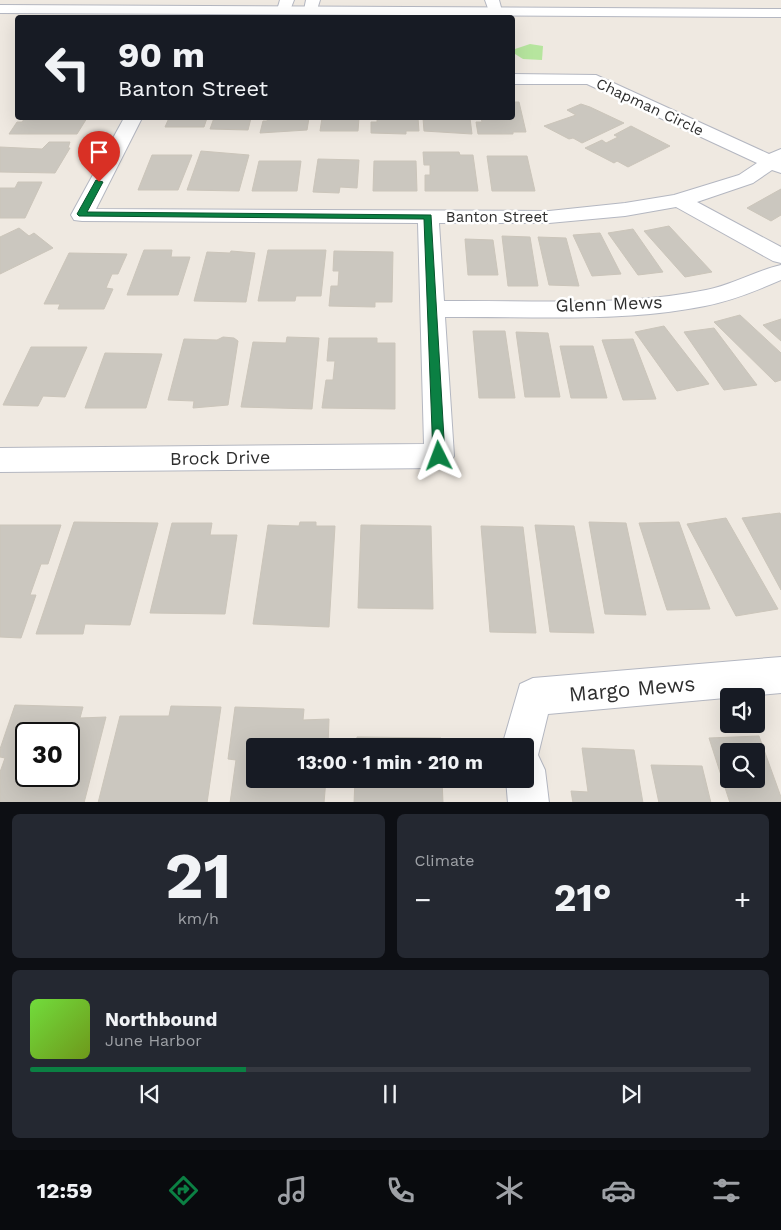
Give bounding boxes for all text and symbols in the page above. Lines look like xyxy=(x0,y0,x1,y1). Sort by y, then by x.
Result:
text: 90 m xyxy=(118,34,205,76)
icon: left xyxy=(35,35,100,100)
street label: Chapman Circle xyxy=(593,74,707,140)
text: Banton Street xyxy=(118,76,268,101)
pin xyxy=(78,131,120,182)
icon: arrive xyxy=(85,138,113,166)
street label: Banton Street xyxy=(446,208,549,226)
street label: Glenn Mews xyxy=(555,291,663,316)
position arrow xyxy=(412,429,464,481)
street label: Brock Drive xyxy=(170,446,270,469)
street label: Margo Mews xyxy=(568,671,696,706)
map controls xyxy=(720,688,765,788)
button: sound xyxy=(720,688,765,733)
speed limit sign: 30 xyxy=(15,722,80,787)
button: search xyxy=(720,743,765,788)
text: 13:00 · 1 min · 210 m xyxy=(297,751,483,774)
text: 21 xyxy=(165,838,232,914)
text: Climate xyxy=(415,851,475,870)
text: 21° xyxy=(554,876,612,920)
text: − xyxy=(415,883,431,916)
text: + xyxy=(734,883,751,916)
text: km/h xyxy=(178,909,219,928)
text: Northbound xyxy=(105,1008,217,1031)
text: June Harbor xyxy=(105,1031,202,1050)
icon: previous xyxy=(136,1080,164,1108)
icon: pause xyxy=(376,1080,404,1108)
icon: next xyxy=(617,1080,645,1108)
icon: directions xyxy=(166,1173,201,1208)
icon: music xyxy=(275,1173,310,1208)
icon: phone xyxy=(383,1173,418,1208)
icon: climate xyxy=(492,1173,527,1208)
icon: car xyxy=(601,1173,636,1208)
icon: filters xyxy=(709,1173,744,1208)
text: 12:59 xyxy=(37,1178,92,1203)

